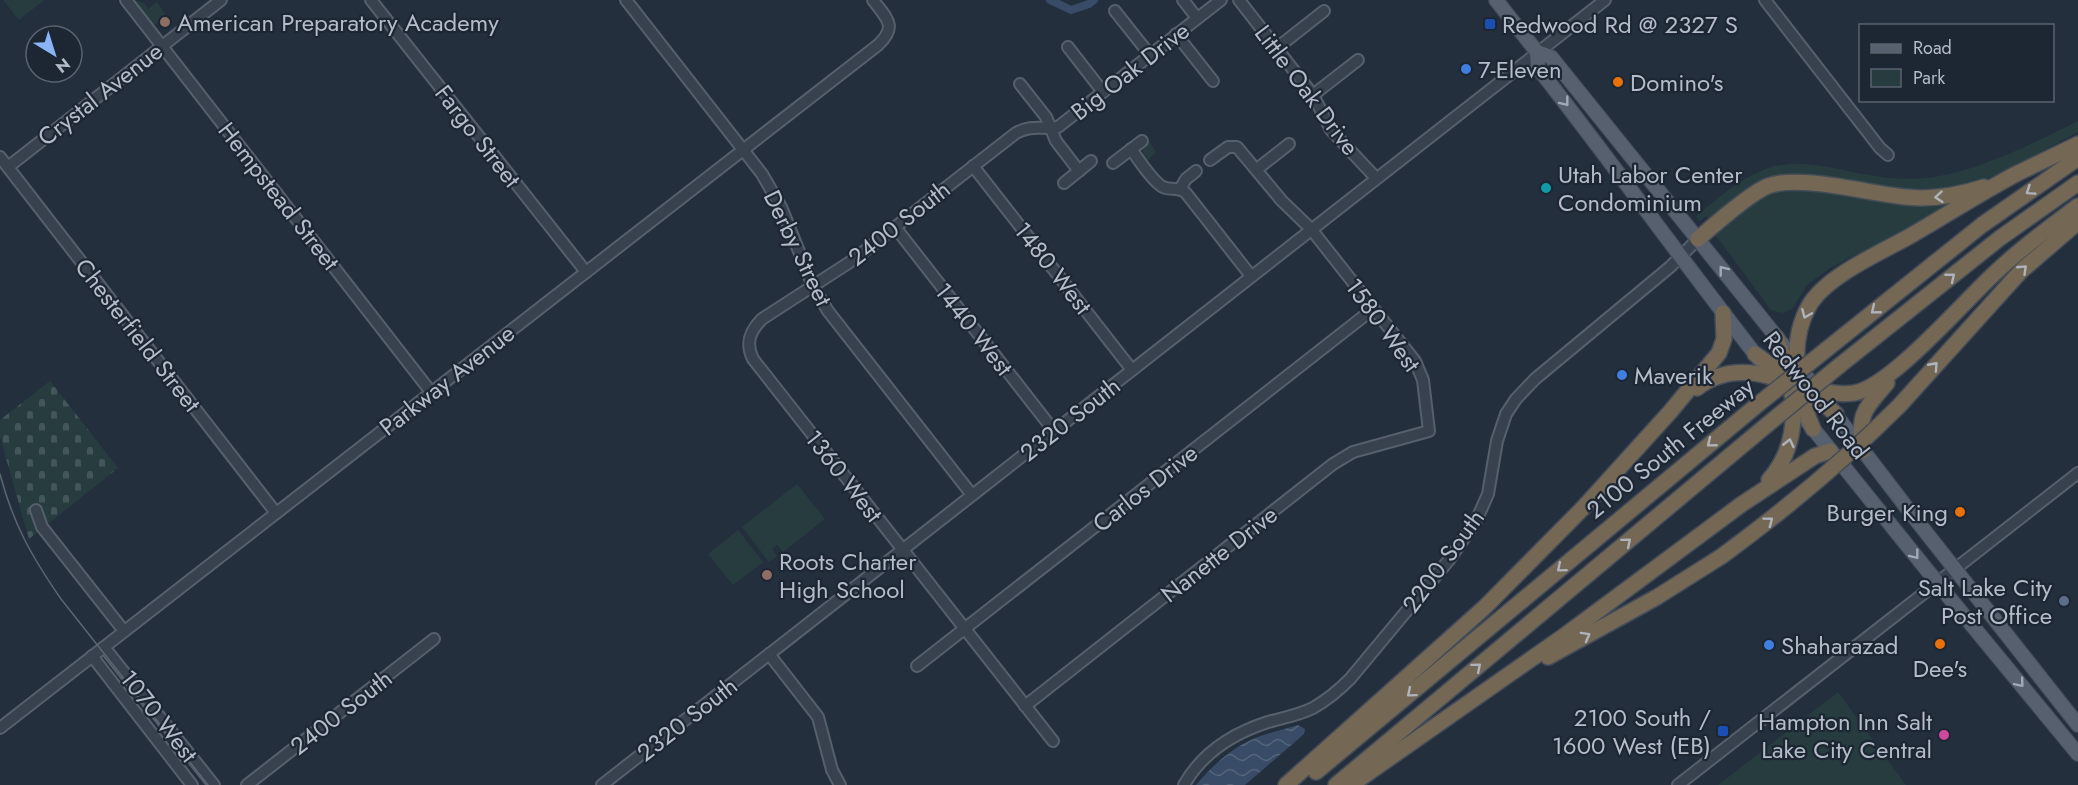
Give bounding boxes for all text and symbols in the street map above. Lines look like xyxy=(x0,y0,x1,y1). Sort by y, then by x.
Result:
place label: American Preparatory Academy xyxy=(177,5,499,40)
place label: Redwood Rd @ 2327 S xyxy=(1502,7,1738,42)
street label: Big Oak Drive xyxy=(1063,13,1197,129)
marker: American Preparatory Academy xyxy=(158,15,172,29)
street label: Little Oak Drive xyxy=(1246,17,1368,163)
marker: Redwood Rd @ 2327 S xyxy=(1483,17,1497,31)
north arrow xyxy=(24,24,84,84)
legend xyxy=(1859,24,2054,102)
street label: Crystal Avenue xyxy=(30,34,170,154)
text: Road xyxy=(1913,35,1952,61)
text: N xyxy=(51,52,75,78)
place label: 7-Eleven xyxy=(1478,52,1562,87)
marker: 7-Eleven xyxy=(1459,62,1473,76)
place label: Domino's xyxy=(1630,65,1723,100)
text: Park xyxy=(1913,65,1945,91)
marker: Domino's xyxy=(1611,75,1625,89)
street label: Fargo Street xyxy=(427,77,529,195)
one-way arrow xyxy=(1557,95,1568,106)
street label: Hempstead Street xyxy=(210,115,348,278)
place label: Utah Labor Center Condominium xyxy=(1558,157,1743,220)
street label: 2400 South xyxy=(841,172,957,274)
marker: Utah Labor Center Condominium xyxy=(1539,181,1553,195)
street label: Derby Street xyxy=(755,184,841,312)
one-way arrow xyxy=(2025,184,2036,195)
one-way arrow xyxy=(1934,190,1943,203)
street label: 1480 West xyxy=(1006,214,1101,322)
street label: Chesterfield Street xyxy=(67,251,209,419)
one-way arrow xyxy=(2017,265,2027,276)
one-way arrow xyxy=(1720,266,1731,277)
street label: 1580 West xyxy=(1337,271,1429,379)
one-way arrow xyxy=(1944,274,1955,285)
street label: 1440 West xyxy=(926,275,1022,383)
one-way arrow xyxy=(1871,302,1882,313)
one-way arrow xyxy=(1801,308,1813,319)
street label: Parkway Avenue xyxy=(372,316,522,444)
street label: Redwood Road xyxy=(1755,323,1877,467)
place label: Maverik xyxy=(1634,358,1713,393)
one-way arrow xyxy=(1927,362,1938,373)
marker: Maverik xyxy=(1615,368,1629,382)
street label: 2320 South xyxy=(1012,369,1128,469)
street label: 2100 South Freeway xyxy=(1579,369,1762,527)
street label: 1360 West xyxy=(797,422,891,530)
street label: Carlos Drive xyxy=(1085,436,1205,540)
one-way arrow xyxy=(1707,436,1718,447)
one-way arrow xyxy=(1782,438,1795,448)
place label: Burger King xyxy=(1827,495,1948,530)
street label: Nanette Drive xyxy=(1153,497,1285,611)
street label: 2200 South xyxy=(1393,502,1493,620)
marker: Burger King xyxy=(1953,505,1967,519)
one-way arrow xyxy=(1763,518,1774,529)
one-way arrow xyxy=(1620,538,1631,549)
place label: Roots Charter High School xyxy=(779,544,917,607)
one-way arrow xyxy=(1907,548,1918,559)
one-way arrow xyxy=(1557,561,1568,572)
marker: Roots Charter High School xyxy=(760,568,774,582)
place label: Salt Lake City Post Office xyxy=(1918,570,2052,633)
marker: Salt Lake City Post Office xyxy=(2057,594,2071,608)
place label: Shaharazad xyxy=(1781,628,1898,663)
one-way arrow xyxy=(1580,632,1590,644)
marker: Dee's xyxy=(1933,637,1947,651)
marker: Shaharazad xyxy=(1762,638,1776,652)
place label: Dee's xyxy=(1913,651,1967,686)
street label: 2400 South xyxy=(283,661,399,763)
street label: 1070 West xyxy=(112,662,206,770)
one-way arrow xyxy=(1470,663,1481,674)
street label: 2320 South xyxy=(629,669,745,769)
one-way arrow xyxy=(2013,676,2024,687)
one-way arrow xyxy=(1407,685,1418,696)
place label: 2100 South / 1600 West (EB) xyxy=(1552,700,1711,763)
place label: Hampton Inn Salt Lake City Central xyxy=(1758,704,1932,767)
marker: 2100 South / 1600 West (EB) xyxy=(1716,724,1730,738)
marker: Hampton Inn Salt Lake City Central xyxy=(1937,728,1951,742)

